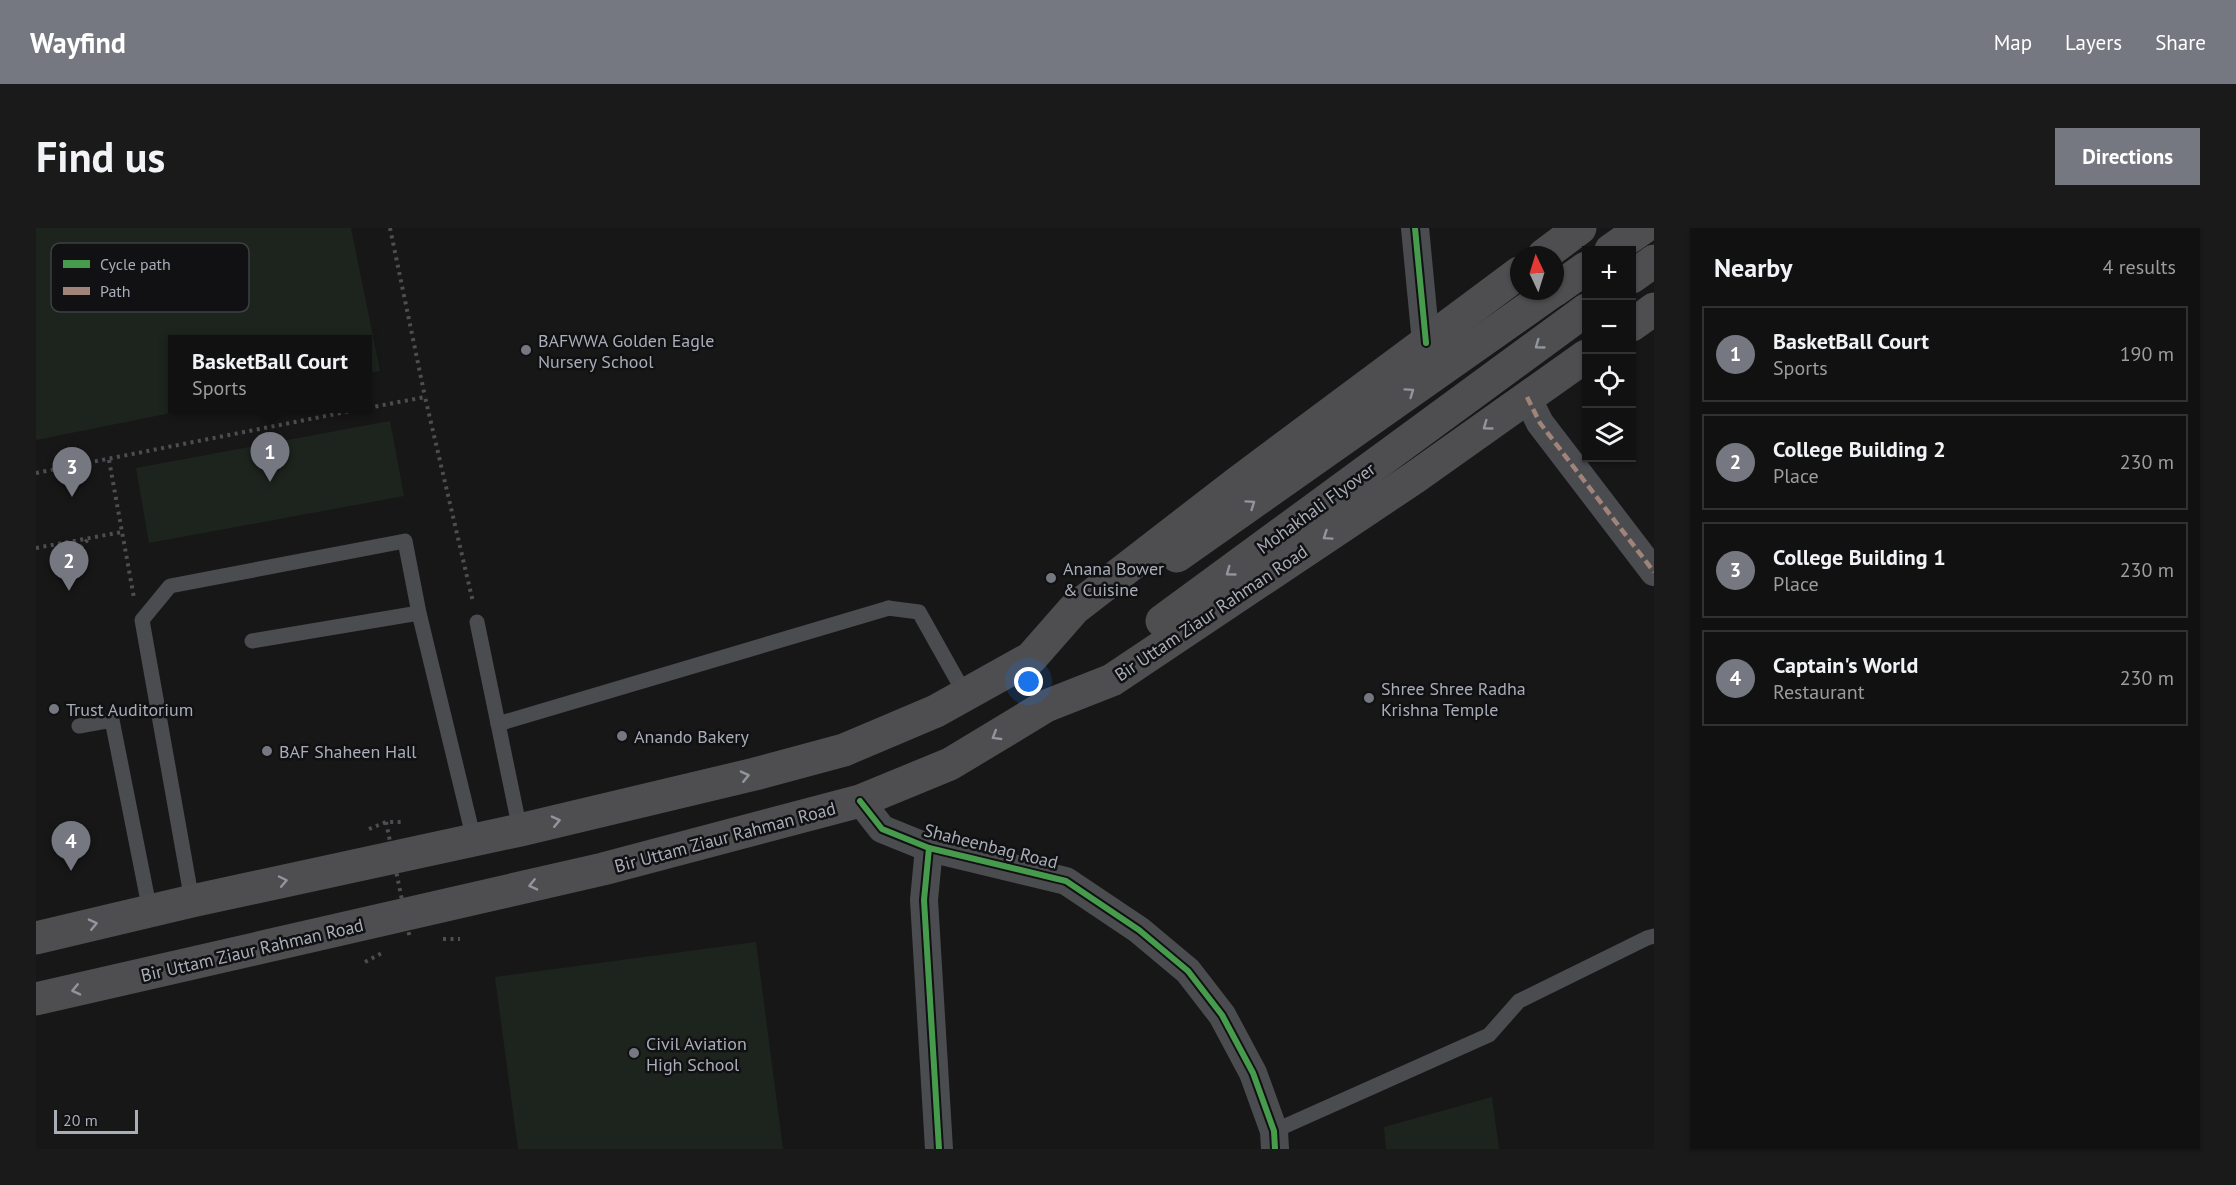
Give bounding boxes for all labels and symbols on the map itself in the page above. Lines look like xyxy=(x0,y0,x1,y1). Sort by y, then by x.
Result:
legend xyxy=(51,243,249,312)
north arrow xyxy=(1510,246,1564,300)
text: Cycle path xyxy=(100,254,171,274)
text: Path xyxy=(100,281,131,301)
place label: BAFWWA Golden Eagle Nursery School xyxy=(538,329,714,373)
one-way arrow xyxy=(1535,338,1546,349)
marker: BAFWWA Golden Eagle Nursery School xyxy=(519,343,533,357)
one-way arrow xyxy=(1404,388,1415,399)
one-way arrow xyxy=(1482,418,1493,429)
pin: 1 xyxy=(250,432,290,482)
pin: 3 xyxy=(52,448,92,497)
street label: Mohakhali Flyover xyxy=(1252,457,1380,559)
one-way arrow xyxy=(1244,500,1255,511)
one-way arrow xyxy=(1322,529,1333,540)
street label: Bir Uttam Ziaur Rahman Road xyxy=(1110,540,1312,686)
pin: 2 xyxy=(50,542,88,591)
place label: Anana Bower & Cuisine xyxy=(1063,557,1164,601)
one-way arrow xyxy=(1225,565,1236,576)
marker: Anana Bower & Cuisine xyxy=(1044,571,1058,585)
your location xyxy=(1014,667,1043,696)
place label: Shree Shree Radha Krishna Temple xyxy=(1381,677,1526,721)
marker: Shree Shree Radha Krishna Temple xyxy=(1362,691,1376,705)
place label: Trust Auditorium xyxy=(66,698,193,721)
marker: Trust Auditorium xyxy=(47,702,61,716)
place label: Anando Bakery xyxy=(634,725,749,748)
marker: Anando Bakery xyxy=(615,729,629,743)
one-way arrow xyxy=(992,729,1002,741)
place label: BAF Shaheen Hall xyxy=(279,740,417,763)
marker: BAF Shaheen Hall xyxy=(260,744,274,758)
one-way arrow xyxy=(740,771,750,784)
street label: Bir Uttam Ziaur Rahman Road xyxy=(612,796,838,878)
one-way arrow xyxy=(550,816,560,829)
street label: Shaheenbag Road xyxy=(922,818,1060,874)
pin: 4 xyxy=(51,822,90,871)
one-way arrow xyxy=(278,875,288,888)
one-way arrow xyxy=(528,878,538,891)
street label: Bir Uttam Ziaur Rahman Road xyxy=(138,913,366,987)
one-way arrow xyxy=(88,919,98,932)
one-way arrow xyxy=(72,982,82,995)
place label: Civil Aviation High School xyxy=(646,1032,747,1076)
marker: Civil Aviation High School xyxy=(627,1046,641,1060)
scale bar xyxy=(54,1107,138,1134)

